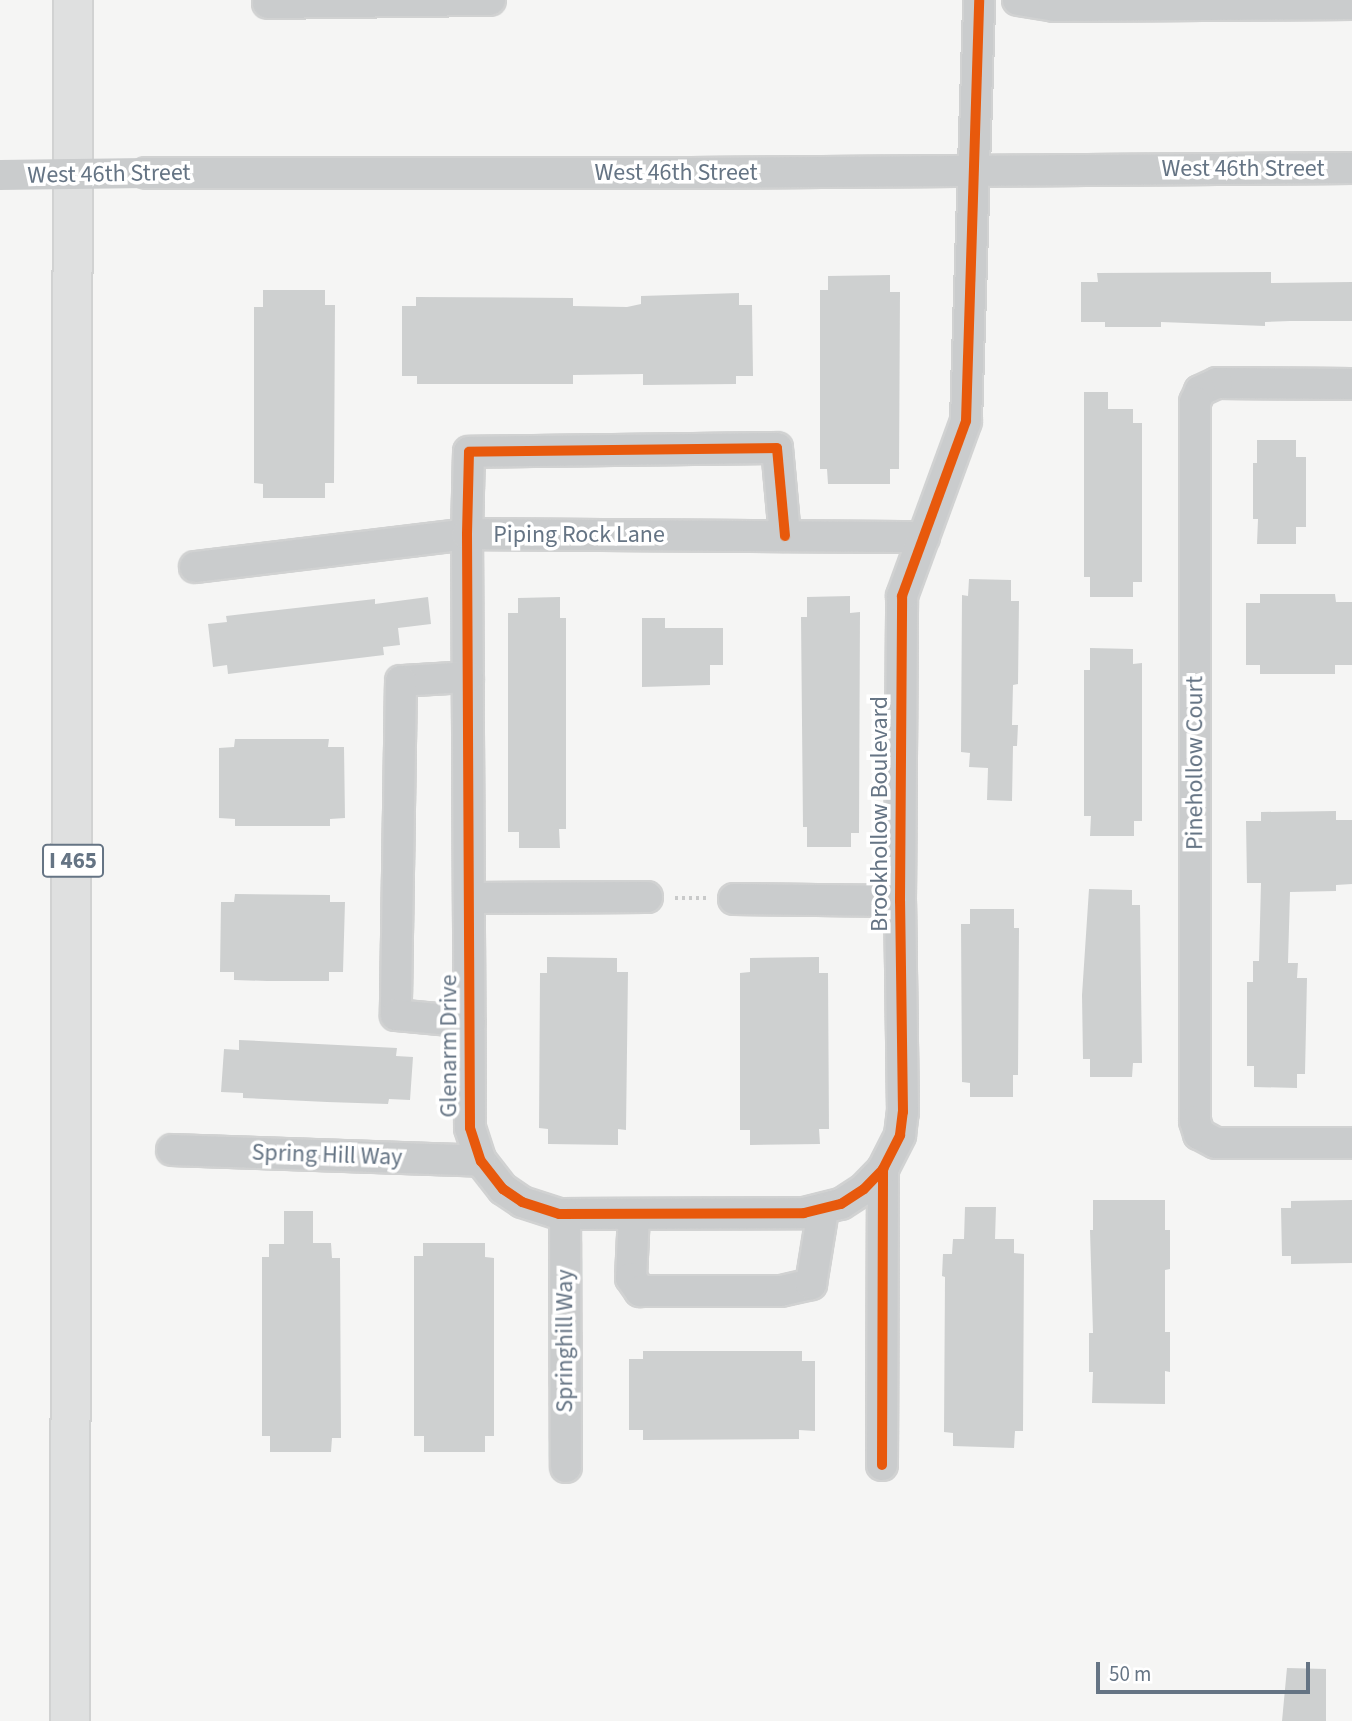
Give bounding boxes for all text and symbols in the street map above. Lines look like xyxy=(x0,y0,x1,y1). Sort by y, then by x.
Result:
street label: West 46th Street xyxy=(1161,155,1325,183)
street label: West 46th Street xyxy=(27,158,191,190)
street label: West 46th Street xyxy=(594,159,758,187)
street label: Piping Rock Lane xyxy=(493,521,665,549)
street label: Pinehollow Court xyxy=(1181,676,1209,850)
street label: Brookhollow Boulevard xyxy=(866,696,894,932)
road number: I 465 xyxy=(42,842,104,880)
street label: Glenarm Drive xyxy=(435,974,463,1118)
street label: Spring Hill Way xyxy=(251,1138,403,1172)
street label: Springhill Way xyxy=(551,1269,579,1413)
scale bar xyxy=(1100,1648,1314,1692)
text: 50 m xyxy=(1109,1659,1151,1689)

